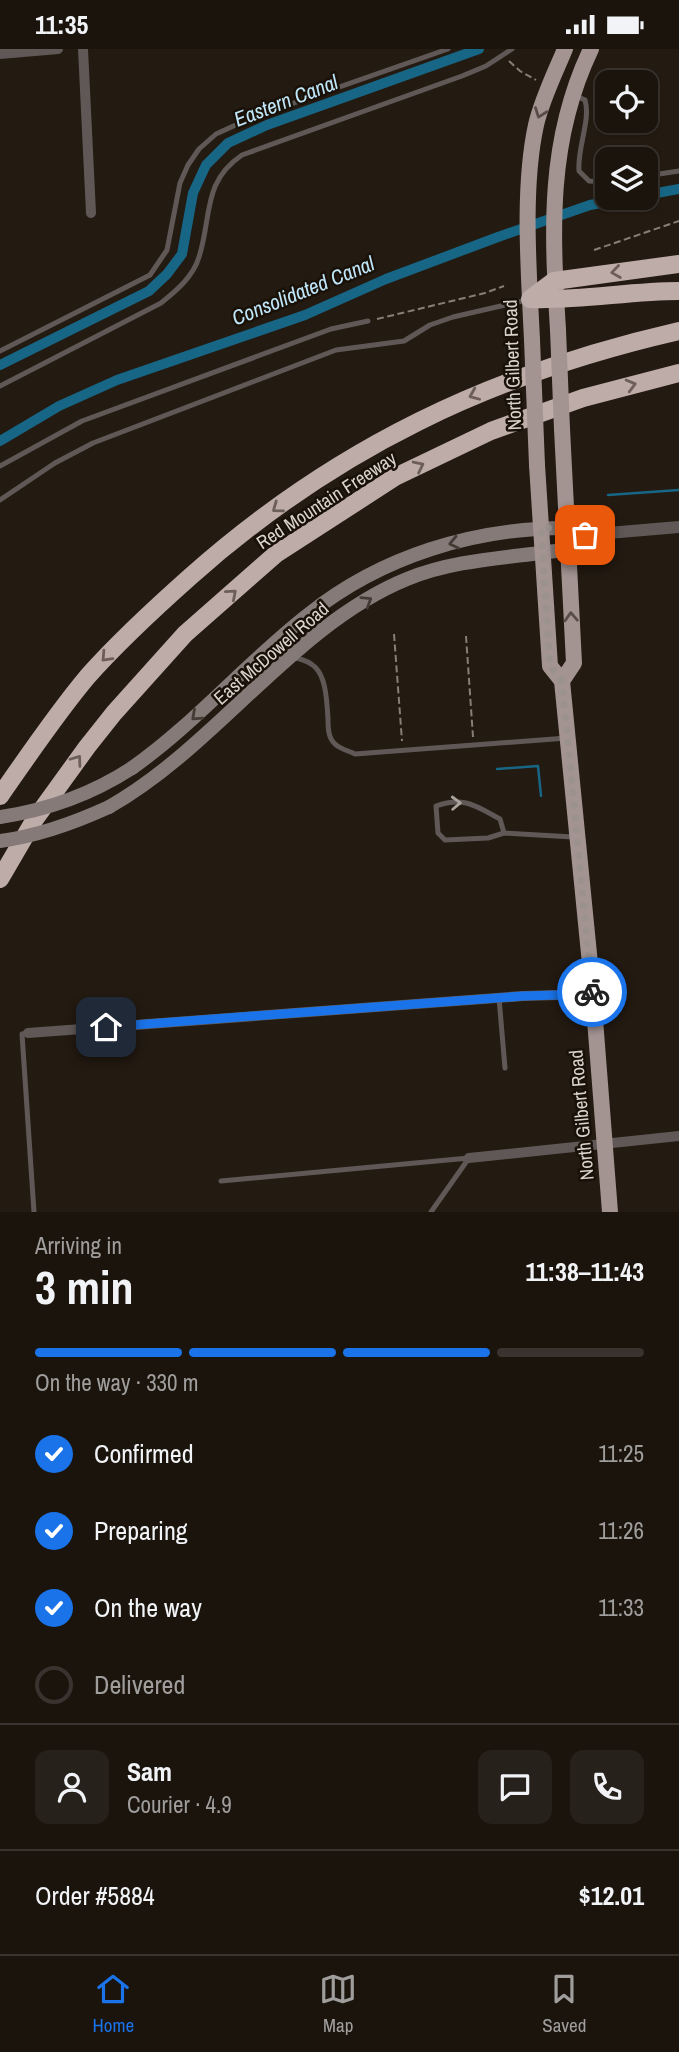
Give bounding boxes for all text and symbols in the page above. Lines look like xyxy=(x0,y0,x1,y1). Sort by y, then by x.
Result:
text: 11:35 xyxy=(35,7,88,42)
water label: Eastern Canal xyxy=(230,67,343,134)
map controls xyxy=(595,70,658,210)
button: locate xyxy=(595,70,658,133)
one-way arrow xyxy=(534,106,548,118)
button: layers xyxy=(595,147,658,210)
water label: Consolidated Canal xyxy=(227,248,379,332)
one-way arrow xyxy=(611,264,622,279)
street label: North Gilbert Road xyxy=(497,299,527,431)
one-way arrow xyxy=(625,379,637,393)
one-way arrow xyxy=(469,387,481,401)
street label: Red Mountain Freeway xyxy=(251,445,401,555)
one-way arrow xyxy=(412,460,424,474)
one-way arrow xyxy=(272,500,285,512)
pin xyxy=(555,505,615,565)
icon: bag xyxy=(566,516,604,554)
one-way arrow xyxy=(448,535,460,549)
one-way arrow xyxy=(223,590,236,602)
street label: East McDowell Road xyxy=(208,596,334,710)
one-way arrow xyxy=(359,596,372,609)
one-way arrow xyxy=(564,611,579,622)
one-way arrow xyxy=(102,649,114,662)
one-way arrow xyxy=(191,708,204,720)
one-way arrow xyxy=(69,755,81,768)
one-way arrow xyxy=(451,795,462,810)
courier xyxy=(557,957,627,1027)
icon: bike xyxy=(573,973,611,1011)
pin xyxy=(76,997,136,1057)
icon: home xyxy=(87,1008,125,1046)
street label: North Gilbert Road xyxy=(562,1049,600,1181)
text: Arriving in xyxy=(35,1230,122,1261)
text: 11:38–11:43 xyxy=(525,1254,644,1289)
text: 3 min xyxy=(35,1256,134,1318)
text: On the way · 330 m xyxy=(35,1367,199,1398)
icon: check xyxy=(35,1435,73,1473)
text: Confirmed xyxy=(94,1436,194,1471)
text: 11:25 xyxy=(598,1438,644,1469)
icon: check xyxy=(35,1512,73,1550)
text: Preparing xyxy=(94,1513,188,1548)
text: 11:26 xyxy=(598,1515,644,1546)
icon: check xyxy=(35,1589,73,1627)
text: On the way xyxy=(94,1590,202,1625)
text: 11:33 xyxy=(598,1592,644,1623)
text: Delivered xyxy=(94,1667,185,1702)
button: person xyxy=(35,1750,109,1824)
button: chat xyxy=(478,1750,552,1824)
button: phone xyxy=(570,1750,644,1824)
text: Sam xyxy=(127,1754,172,1789)
text: Courier · 4.9 xyxy=(127,1789,232,1820)
text: Order #5884 xyxy=(35,1878,155,1913)
text: $12.01 xyxy=(579,1878,644,1913)
tab: Home xyxy=(93,1970,134,2038)
tab: Map xyxy=(319,1970,357,2038)
tab: Saved xyxy=(542,1970,586,2038)

